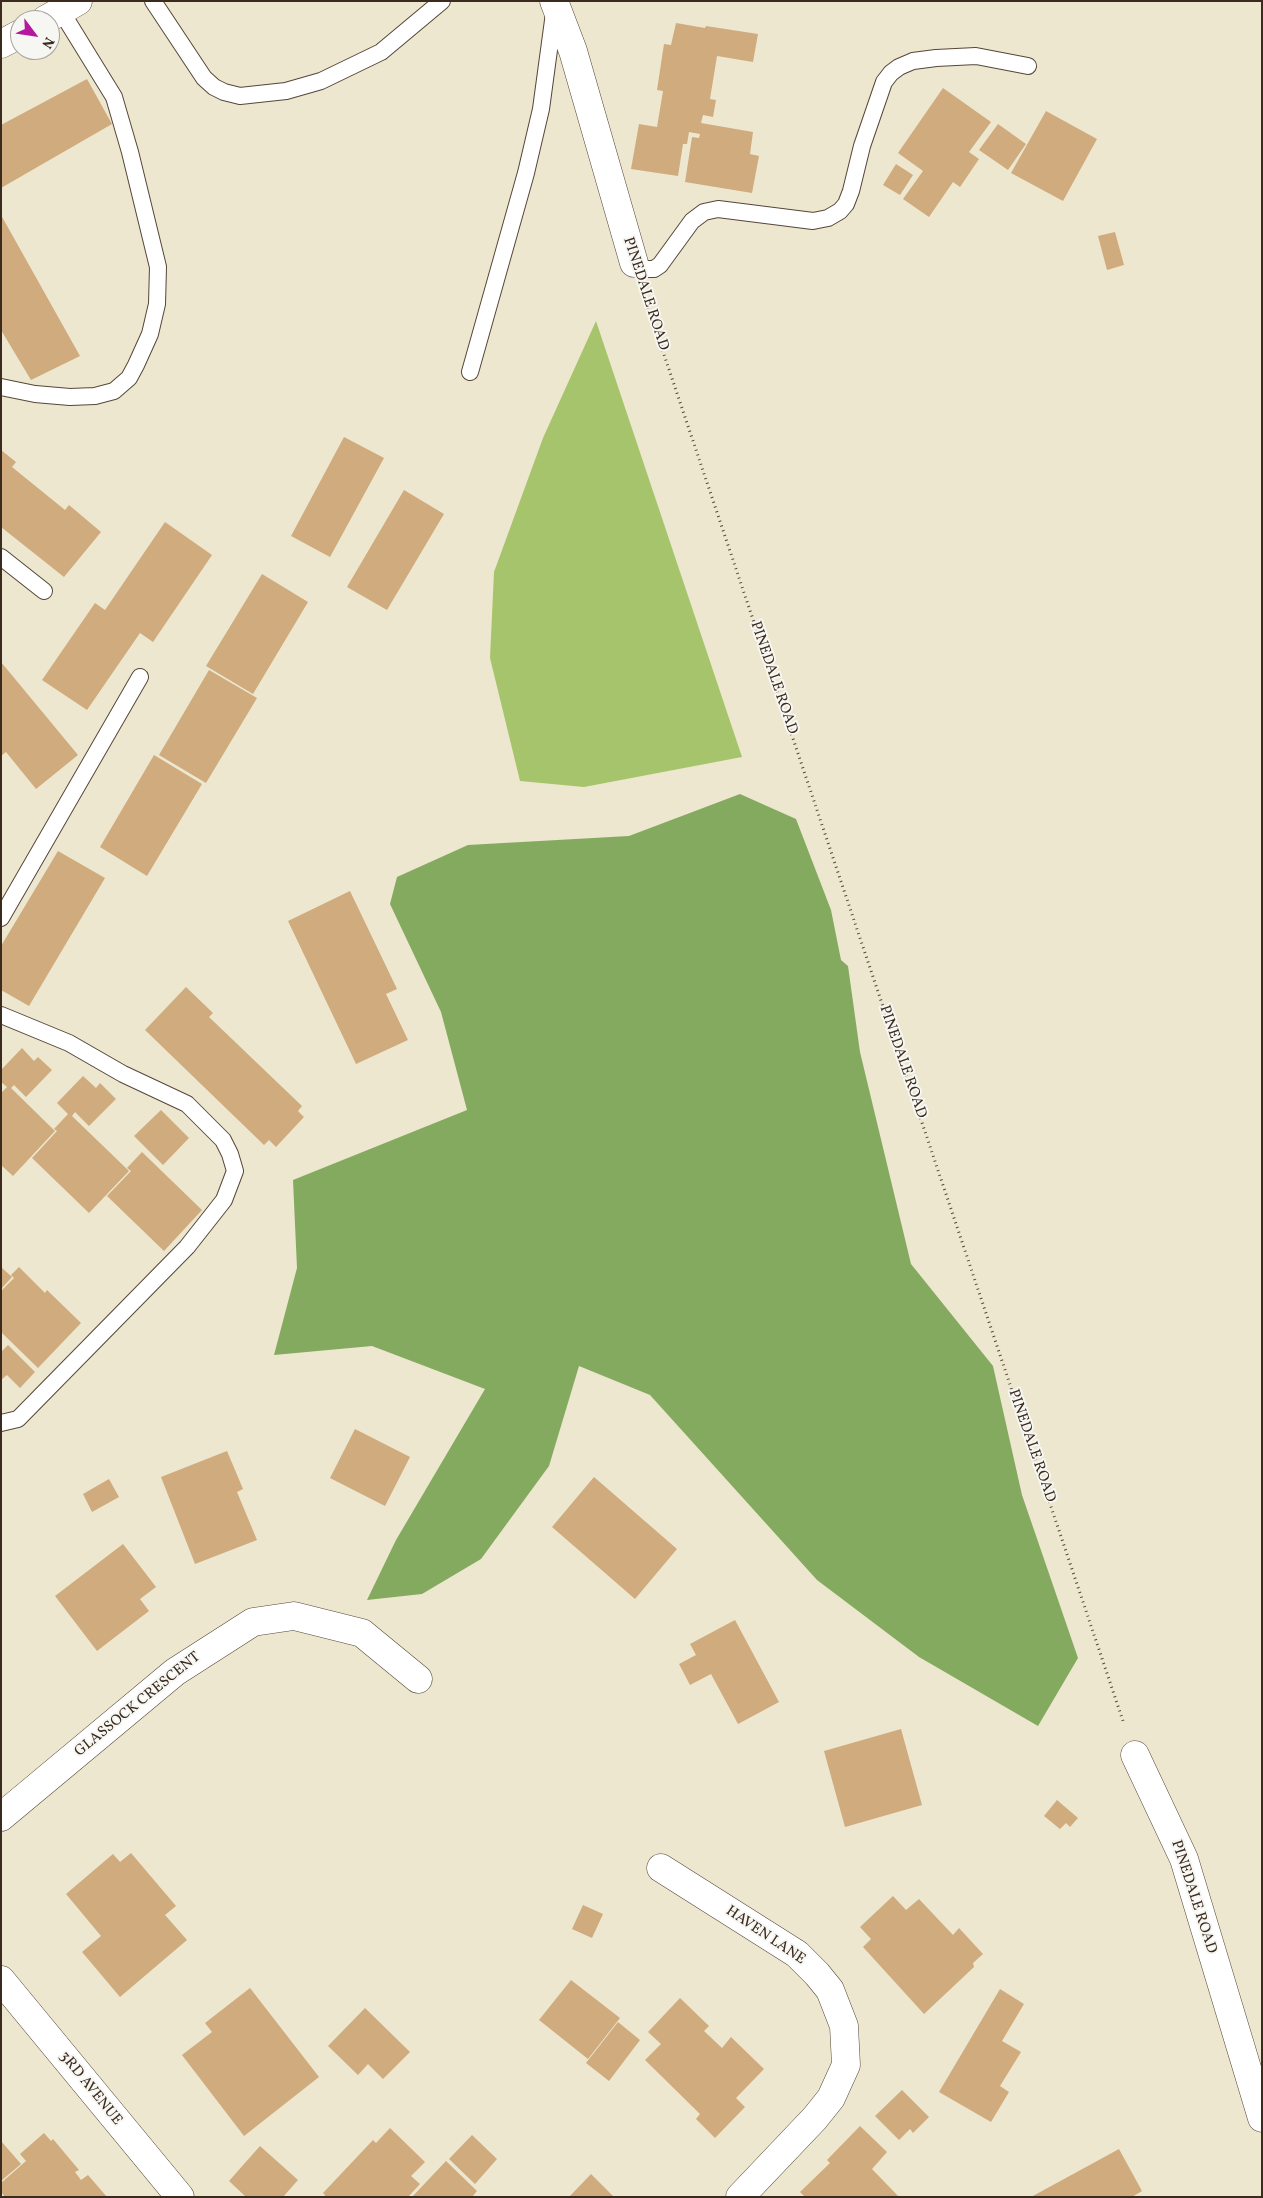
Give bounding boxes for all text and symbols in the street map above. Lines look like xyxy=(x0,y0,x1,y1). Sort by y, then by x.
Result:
north arrow xyxy=(10,10,60,60)
text: N xyxy=(37,33,58,52)
street label: PINEDALE ROAD xyxy=(618,235,672,353)
street label: PINEDALE ROAD xyxy=(745,619,801,737)
street label: PINEDALE ROAD xyxy=(874,1003,930,1121)
street label: PINEDALE ROAD xyxy=(1003,1387,1059,1505)
street label: GLASSOCK CRESCENT xyxy=(72,1649,204,1761)
street label: PINEDALE ROAD xyxy=(1166,1838,1220,1956)
street label: HAVEN LANE xyxy=(722,1903,808,1969)
street label: 3RD AVENUE xyxy=(55,2048,125,2130)

